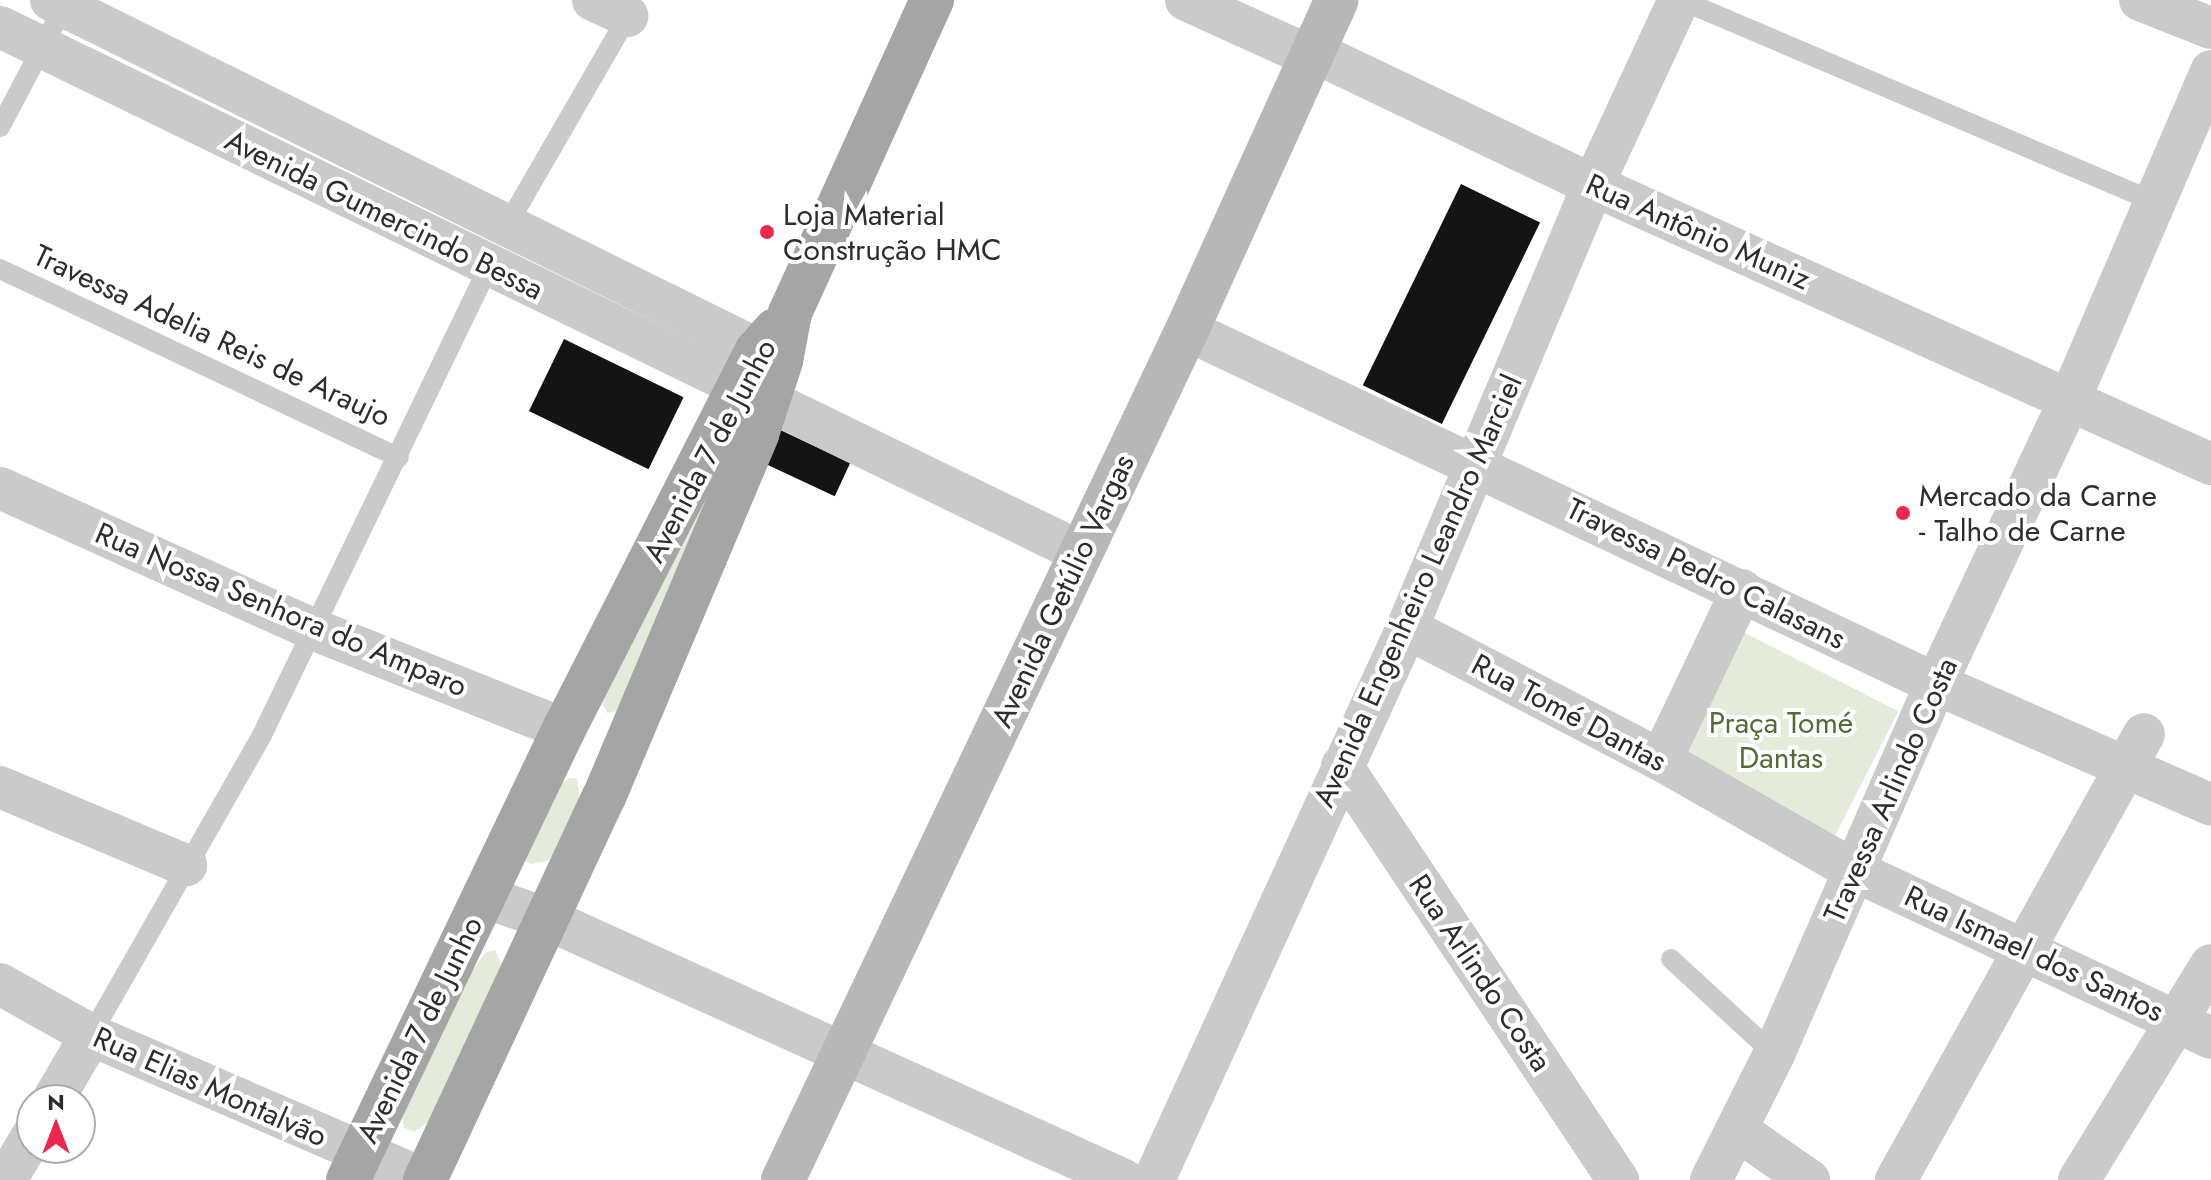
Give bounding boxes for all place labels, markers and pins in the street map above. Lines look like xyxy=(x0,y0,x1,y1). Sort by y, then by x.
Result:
place label: Loja Material Construção HMC xyxy=(783,197,1002,268)
marker: Loja Material Construção HMC xyxy=(758,223,776,241)
place label: Mercado da Carne - Talho de Carne xyxy=(1919,478,2157,548)
marker: Mercado da Carne - Talho de Carne xyxy=(1894,504,1912,522)

